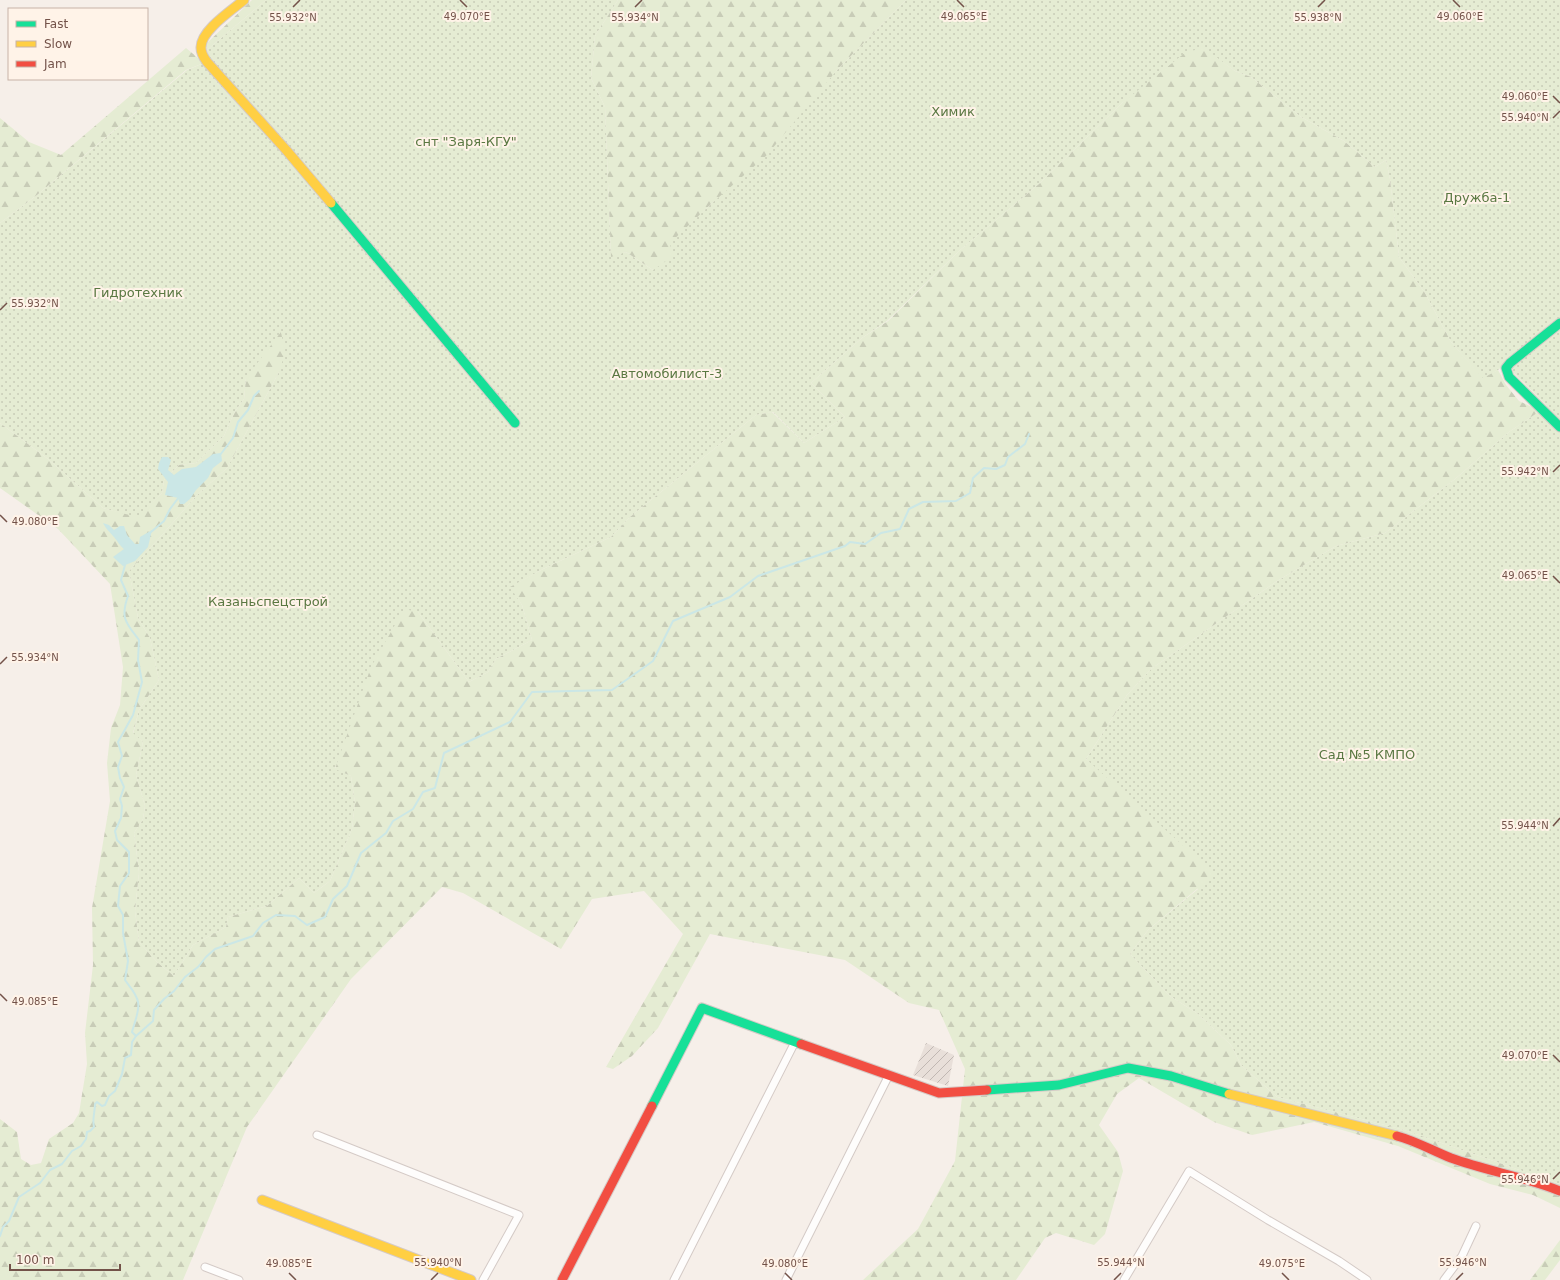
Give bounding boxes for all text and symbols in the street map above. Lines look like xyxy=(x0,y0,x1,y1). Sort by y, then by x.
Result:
legend xyxy=(8,8,148,80)
text: 49.070°E xyxy=(444,11,490,22)
text: 49.065°E xyxy=(941,11,987,22)
text: 49.060°E xyxy=(1437,11,1483,22)
text: 55.932°N xyxy=(269,12,317,23)
text: 55.934°N xyxy=(611,12,659,23)
text: 55.938°N xyxy=(1294,12,1342,23)
text: Fast xyxy=(44,17,68,31)
text: Slow xyxy=(44,37,72,51)
text: Jam xyxy=(43,57,67,71)
text: 49.060°E xyxy=(1502,91,1548,102)
park label: Химик xyxy=(931,104,975,119)
text: 55.940°N xyxy=(1501,112,1549,123)
park label: снт "Заря-КГУ" xyxy=(415,134,517,149)
park label: Дружба-1 xyxy=(1444,190,1510,205)
park label: Гидротехник xyxy=(93,285,183,300)
text: 55.932°N xyxy=(11,298,59,309)
park label: Автомобилист-3 xyxy=(612,366,722,381)
text: 55.942°N xyxy=(1501,466,1549,477)
text: 49.080°E xyxy=(12,516,58,527)
text: 49.065°E xyxy=(1502,570,1548,581)
park label: Казаньспецстрой xyxy=(208,594,328,609)
text: 55.934°N xyxy=(11,652,59,663)
park label: Сад №5 КМПО xyxy=(1319,747,1415,762)
text: 55.944°N xyxy=(1501,820,1549,831)
text: 49.085°E xyxy=(12,996,58,1007)
text: 49.070°E xyxy=(1502,1050,1548,1061)
text: 55.946°N xyxy=(1501,1174,1549,1185)
scale bar xyxy=(10,1246,120,1272)
text: 100 m xyxy=(16,1253,54,1267)
text: 55.940°N xyxy=(414,1257,462,1268)
text: 55.944°N xyxy=(1097,1257,1145,1268)
text: 55.946°N xyxy=(1439,1257,1487,1268)
text: 49.085°E xyxy=(266,1258,312,1269)
text: 49.080°E xyxy=(762,1258,808,1269)
text: 49.075°E xyxy=(1259,1258,1305,1269)

